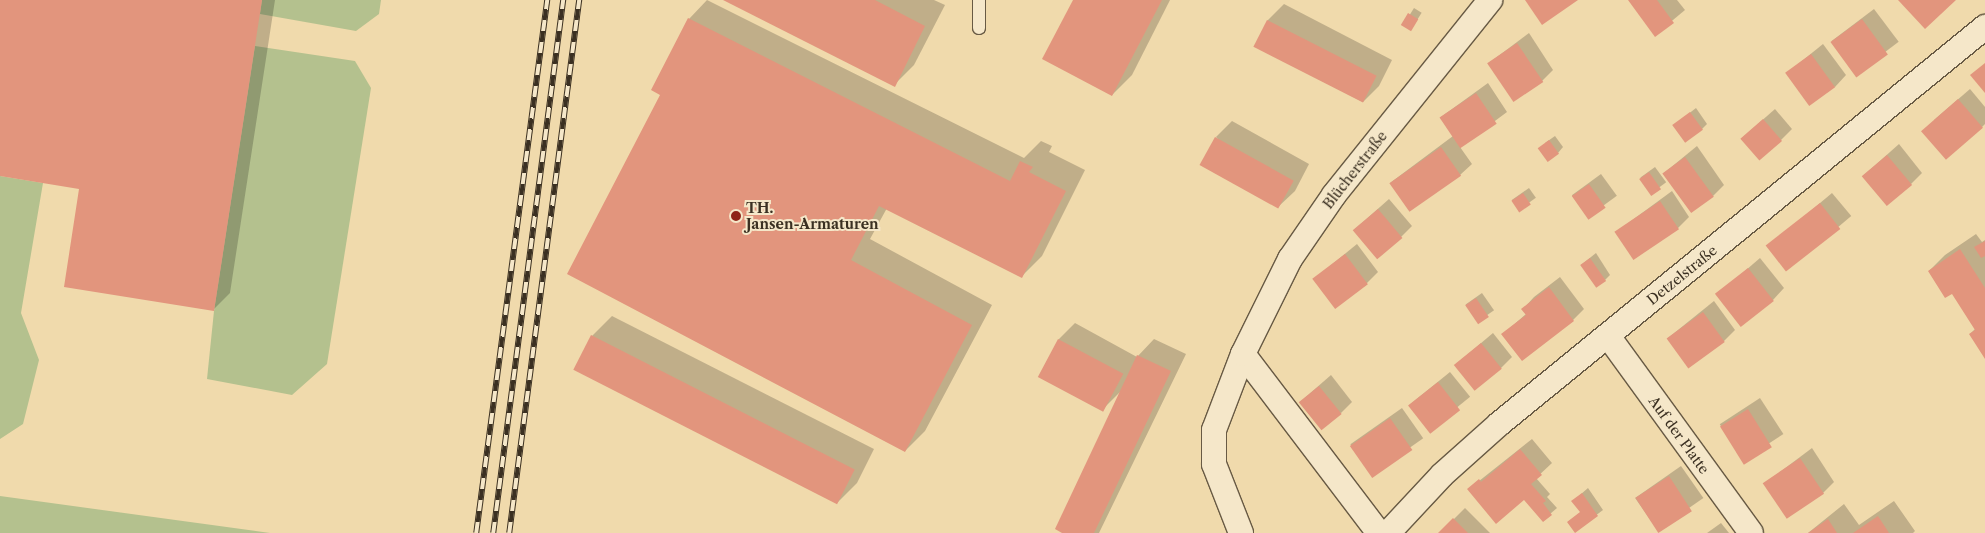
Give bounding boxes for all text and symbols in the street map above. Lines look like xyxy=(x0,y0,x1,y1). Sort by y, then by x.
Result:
street label: Blücherstraße xyxy=(1319,128,1391,212)
place label: TH. Jansen-Armaturen xyxy=(746,200,879,232)
marker: TH. Jansen-Armaturen xyxy=(730,210,742,222)
street label: Detzelstraße xyxy=(1644,242,1720,308)
street label: Auf der Platte xyxy=(1645,393,1713,477)

